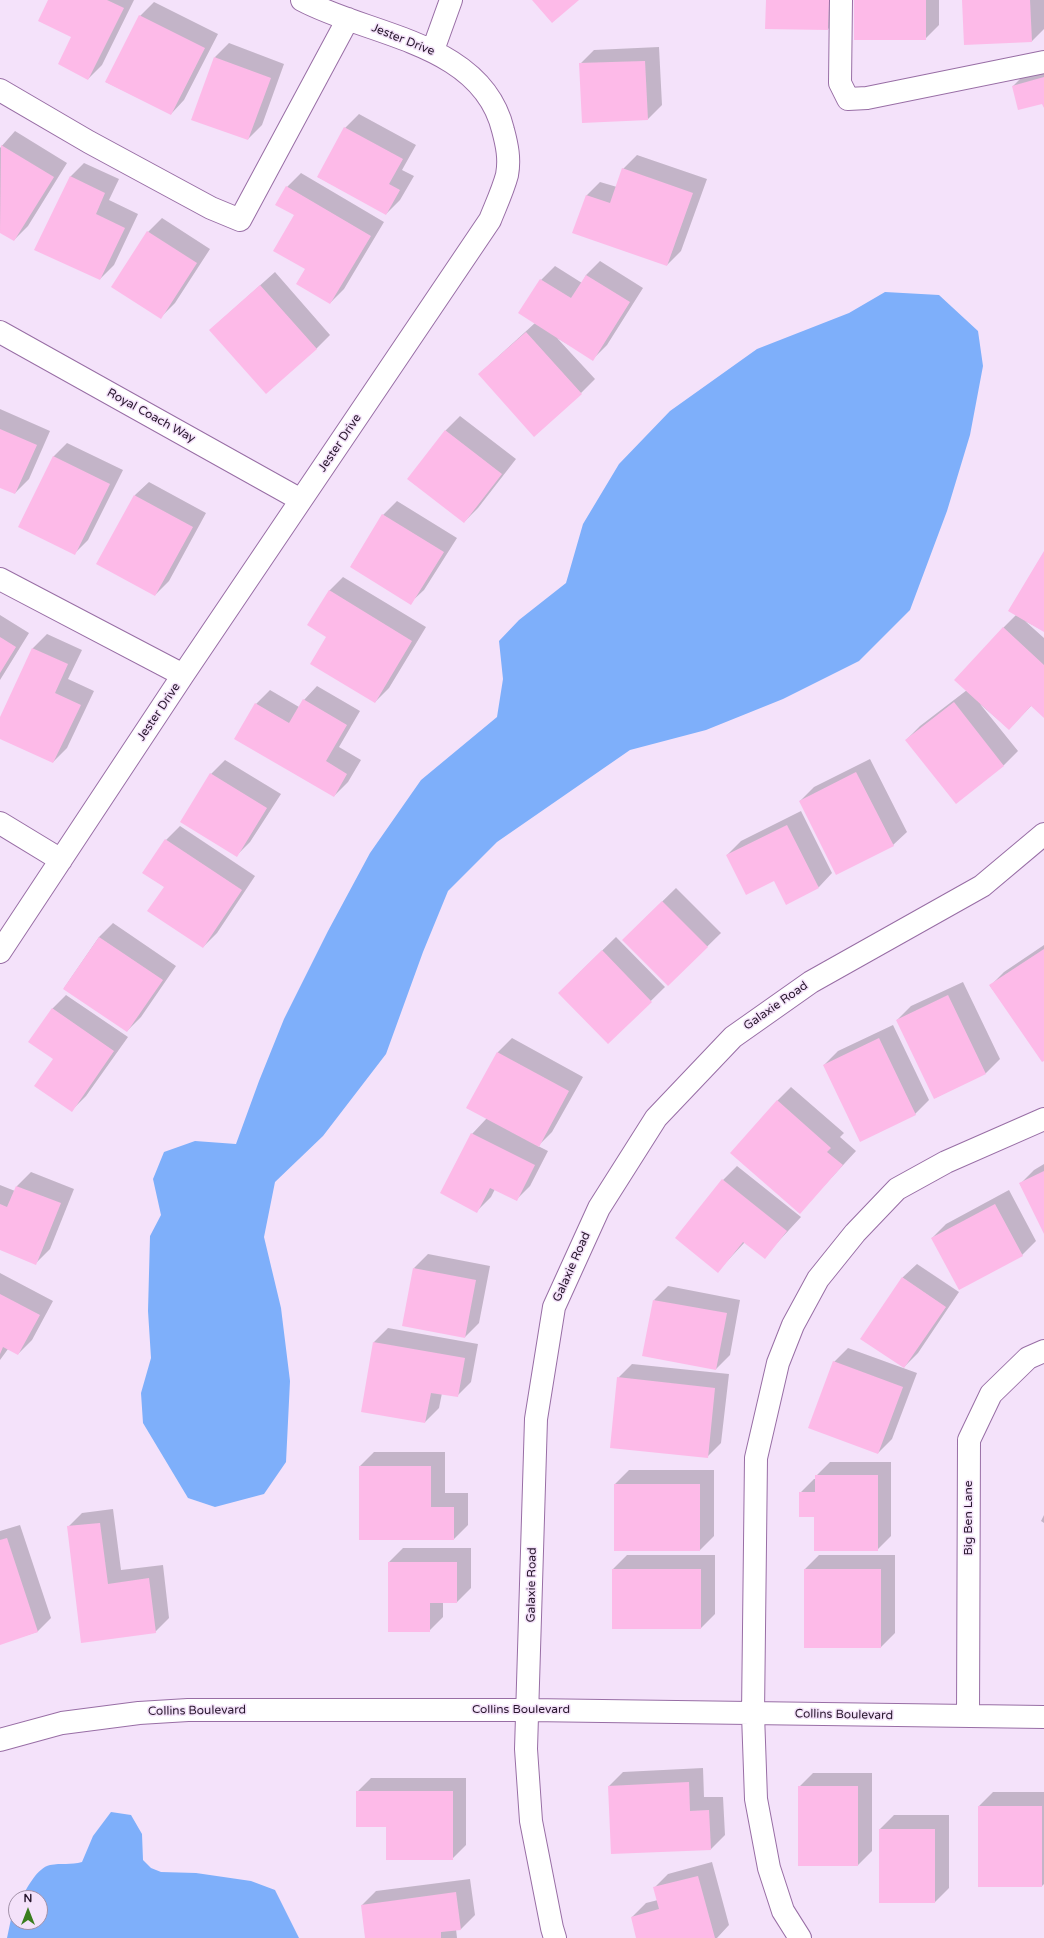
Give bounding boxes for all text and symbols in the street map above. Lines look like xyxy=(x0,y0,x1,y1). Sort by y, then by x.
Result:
street label: Jester Drive xyxy=(369,21,437,59)
street label: Royal Coach Way xyxy=(104,386,198,446)
street label: Jester Drive xyxy=(315,411,365,475)
street label: Jester Drive xyxy=(134,680,184,744)
street label: Galaxie Road xyxy=(741,979,811,1033)
street label: Galaxie Road xyxy=(550,1230,594,1304)
street label: Big Ben Lane xyxy=(962,1480,976,1556)
street label: Galaxie Road xyxy=(524,1547,540,1623)
street label: Collins Boulevard xyxy=(148,1703,246,1719)
street label: Collins Boulevard xyxy=(472,1703,570,1717)
street label: Collins Boulevard xyxy=(795,1707,893,1723)
north arrow xyxy=(8,1890,48,1930)
text: N xyxy=(24,1892,32,1905)

